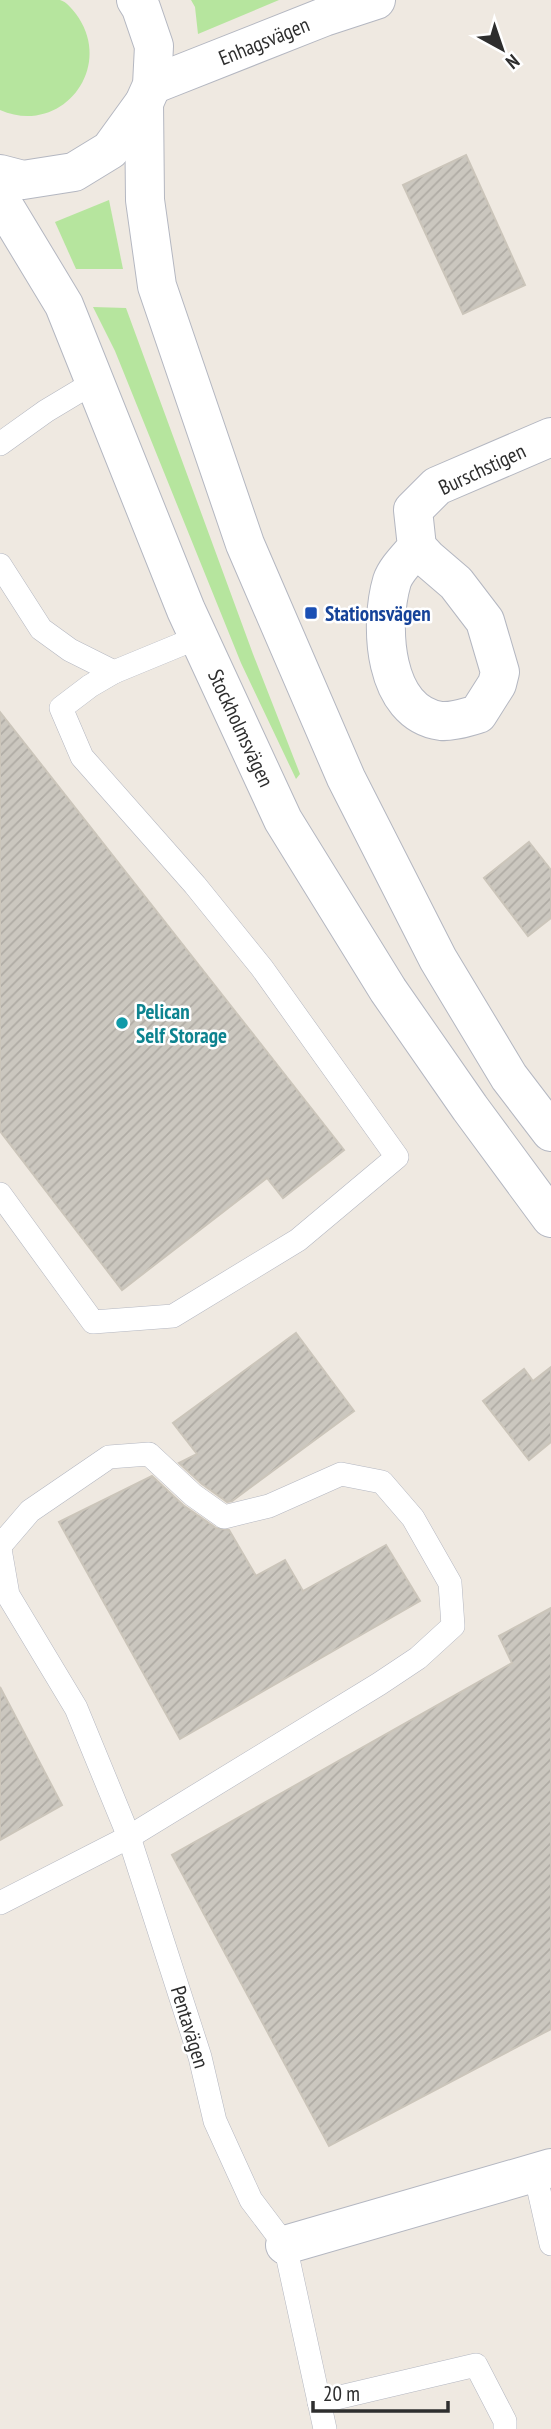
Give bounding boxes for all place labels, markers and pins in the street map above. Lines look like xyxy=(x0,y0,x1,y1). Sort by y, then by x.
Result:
place label: Stationsvägen xyxy=(325,600,431,627)
marker: Stationsvägen xyxy=(303,605,319,621)
place label: Pelican Self Storage xyxy=(136,998,227,1049)
marker: Pelican Self Storage xyxy=(114,1015,130,1031)

